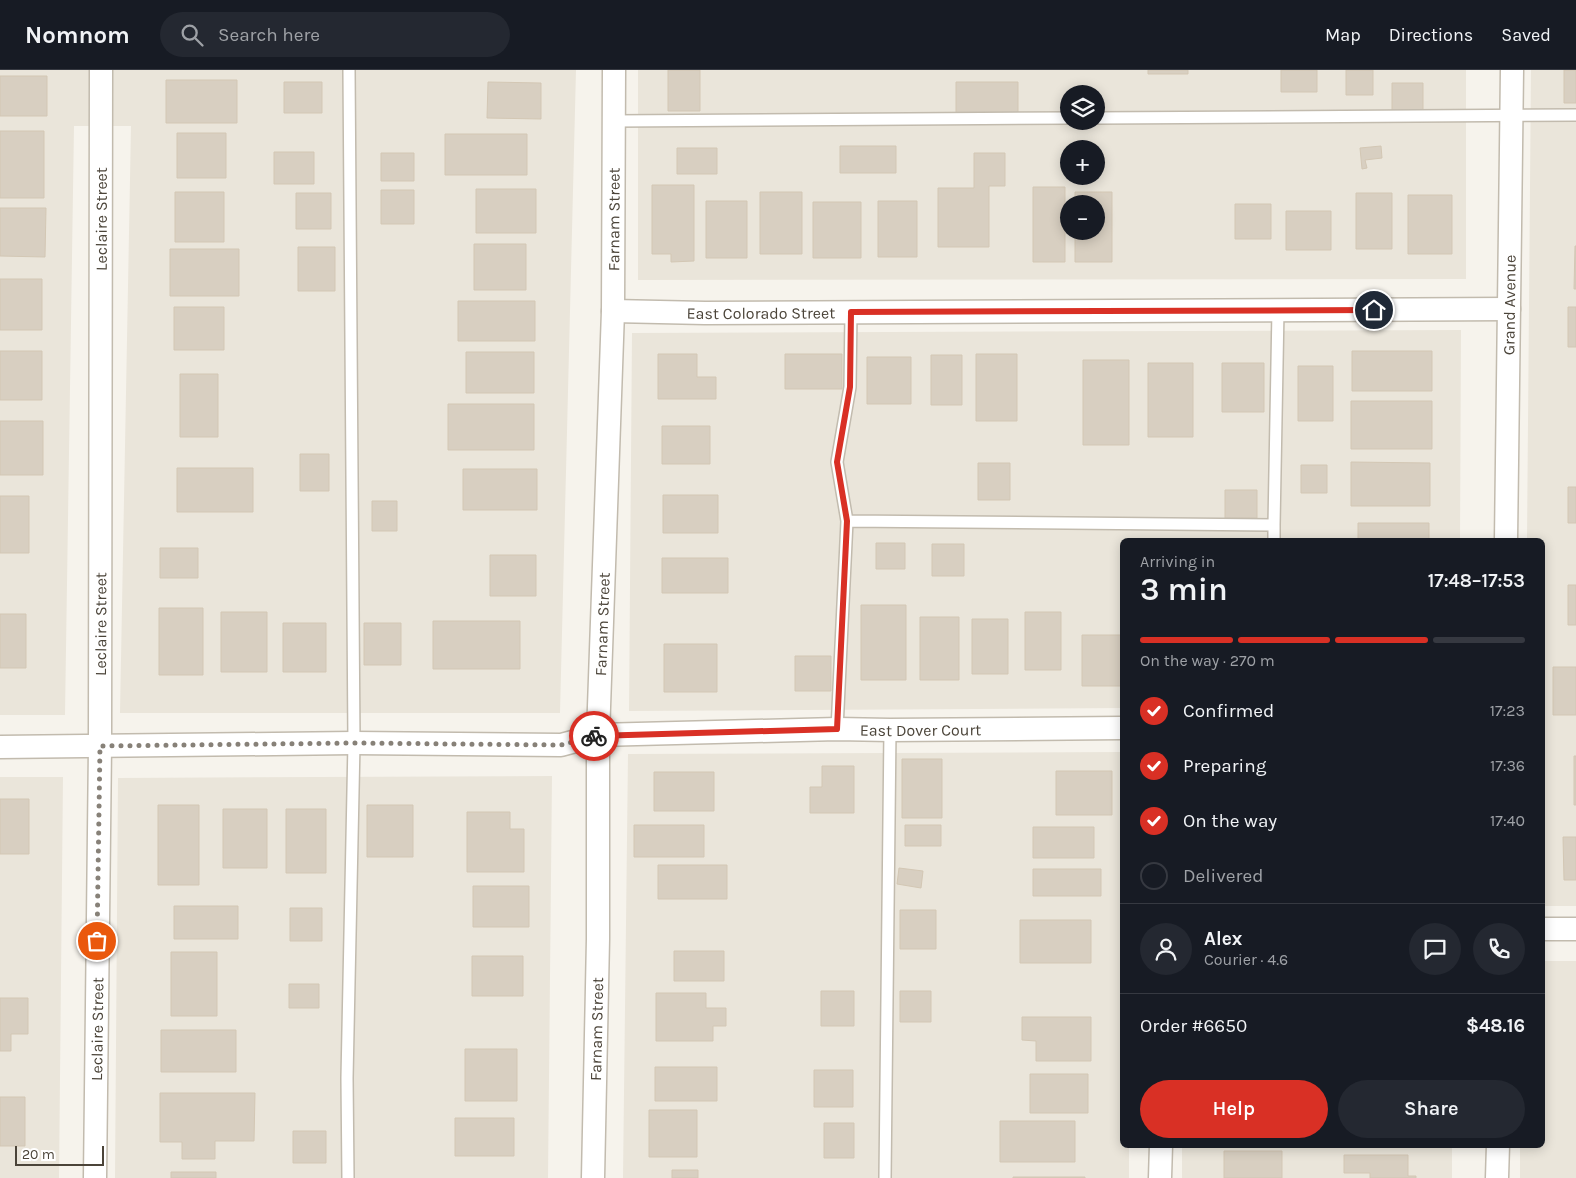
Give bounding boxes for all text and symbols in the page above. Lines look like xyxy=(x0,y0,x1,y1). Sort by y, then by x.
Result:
search box xyxy=(160,12,510,57)
text: Nomnom xyxy=(25,21,130,49)
icon: search xyxy=(178,21,206,49)
text: Search here xyxy=(218,24,320,46)
text: Map xyxy=(1325,24,1361,46)
text: Directions xyxy=(1389,24,1473,46)
text: Saved xyxy=(1501,24,1551,46)
map controls xyxy=(1060,85,1105,240)
button: layers xyxy=(1060,85,1105,130)
button: + xyxy=(1060,140,1105,185)
street label: Leclaire Street xyxy=(92,167,111,271)
street label: Farnam Street xyxy=(604,167,624,271)
button: − xyxy=(1060,195,1105,240)
street label: Grand Avenue xyxy=(1499,255,1520,355)
pin xyxy=(1353,289,1395,331)
icon: home xyxy=(1360,296,1388,324)
street label: East Colorado Street xyxy=(687,303,835,323)
text: Arriving in xyxy=(1140,552,1215,571)
text: 17:48–17:53 xyxy=(1428,570,1525,592)
text: 3 min xyxy=(1140,571,1228,608)
street label: Leclaire Street xyxy=(91,572,110,676)
street label: Farnam Street xyxy=(591,572,614,676)
text: On the way · 270 m xyxy=(1140,651,1275,670)
icon: check xyxy=(1140,697,1168,725)
text: Confirmed xyxy=(1183,700,1274,722)
text: 17:23 xyxy=(1490,701,1525,720)
courier xyxy=(569,711,619,761)
street label: East Dover Court xyxy=(860,720,981,740)
icon: bike xyxy=(580,722,608,750)
icon: check xyxy=(1140,752,1168,780)
text: Preparing xyxy=(1183,755,1266,777)
text: 17:36 xyxy=(1490,756,1525,775)
icon: check xyxy=(1140,807,1168,835)
text: On the way xyxy=(1183,810,1277,832)
text: 17:40 xyxy=(1490,811,1525,830)
text: Delivered xyxy=(1183,865,1263,887)
pin xyxy=(76,920,118,962)
button: person xyxy=(1140,923,1192,975)
button: chat xyxy=(1409,923,1461,975)
button: phone xyxy=(1473,923,1525,975)
icon: bag xyxy=(83,927,111,955)
text: Alex xyxy=(1204,928,1242,950)
text: Courier · 4.6 xyxy=(1204,950,1288,969)
street label: Leclaire Street xyxy=(87,977,107,1081)
street label: Farnam Street xyxy=(586,977,607,1081)
text: Order #6650 xyxy=(1140,1015,1247,1037)
text: $48.16 xyxy=(1466,1015,1525,1037)
button: Help xyxy=(1140,1080,1328,1138)
button: Share xyxy=(1338,1080,1525,1138)
scale bar xyxy=(15,1143,104,1166)
text: 20 m xyxy=(22,1146,55,1163)

